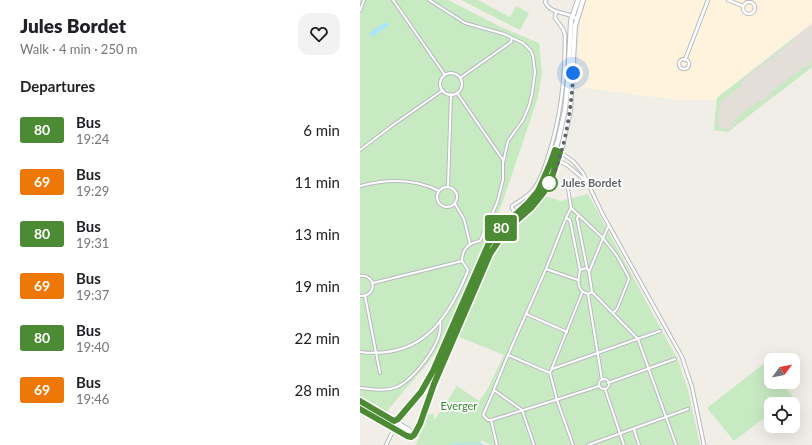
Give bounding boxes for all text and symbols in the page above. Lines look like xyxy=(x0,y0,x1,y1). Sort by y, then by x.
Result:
button: heart xyxy=(298,13,340,55)
text: Jules Bordet xyxy=(20,14,126,37)
text: Walk · 4 min · 250 m xyxy=(20,41,138,57)
your location xyxy=(563,63,583,83)
text: Departures xyxy=(20,77,95,95)
text: Bus xyxy=(76,113,101,131)
text: 80 xyxy=(34,121,50,138)
text: 6 min xyxy=(303,121,340,139)
text: 19:24 xyxy=(76,131,109,147)
text: Bus xyxy=(76,165,101,183)
text: 69 xyxy=(34,173,50,190)
text: 11 min xyxy=(294,173,340,191)
marker: Jules Bordet xyxy=(540,174,558,192)
place label: Jules Bordet xyxy=(561,176,622,189)
text: 19:29 xyxy=(76,183,109,199)
line badge: 80 xyxy=(483,215,519,241)
text: Bus xyxy=(76,217,101,235)
text: 80 xyxy=(493,219,509,236)
text: 80 xyxy=(34,225,50,242)
text: 13 min xyxy=(294,225,340,243)
text: 19:31 xyxy=(76,235,109,251)
text: Bus xyxy=(76,269,101,287)
text: 69 xyxy=(34,277,50,294)
text: 19 min xyxy=(294,277,340,295)
text: 19:37 xyxy=(76,287,109,303)
text: Bus xyxy=(76,321,101,339)
text: 80 xyxy=(34,329,50,346)
text: 22 min xyxy=(294,329,340,347)
text: 19:40 xyxy=(76,339,109,355)
north arrow xyxy=(764,353,800,389)
map controls xyxy=(764,353,800,433)
text: Bus xyxy=(76,373,101,391)
text: 69 xyxy=(34,381,50,398)
text: 28 min xyxy=(294,381,340,399)
text: 19:46 xyxy=(76,391,109,407)
button: locate xyxy=(764,397,800,433)
park label: Everger xyxy=(441,399,477,412)

